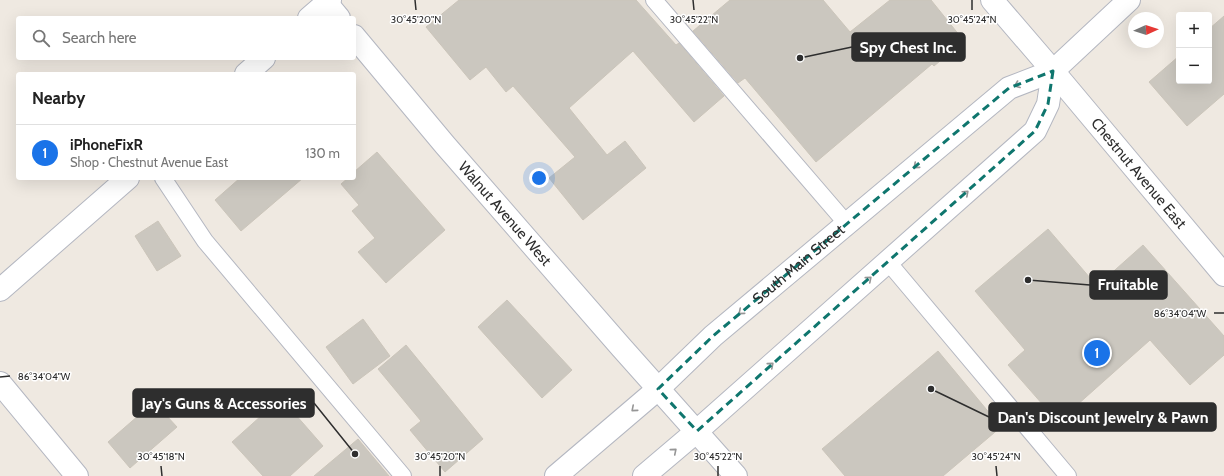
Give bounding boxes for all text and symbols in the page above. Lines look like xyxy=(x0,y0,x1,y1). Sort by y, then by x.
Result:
north arrow xyxy=(1128,12,1164,48)
map controls xyxy=(1176,12,1212,84)
button: + xyxy=(1176,12,1212,48)
text: 30°45'20"N xyxy=(391,13,441,26)
text: 30°45'22"N xyxy=(670,13,718,26)
text: 30°45'24"N xyxy=(947,13,997,26)
search box xyxy=(16,16,356,60)
icon: search xyxy=(30,27,52,49)
text: Search here xyxy=(62,29,137,47)
callout: Spy Chest Inc. xyxy=(852,33,965,61)
text: Spy Chest Inc. xyxy=(859,38,957,57)
button: − xyxy=(1176,48,1212,84)
one-way arrow xyxy=(1014,80,1021,88)
text: Nearby xyxy=(32,88,85,108)
street label: Chestnut Avenue East xyxy=(1087,114,1190,232)
text: iPhoneFixR xyxy=(70,136,143,154)
text: 1 xyxy=(43,145,47,161)
text: 130 m xyxy=(305,145,340,161)
text: Shop · Chestnut Avenue East xyxy=(70,154,228,170)
street label: Walnut Avenue West xyxy=(454,158,555,270)
one-way arrow xyxy=(913,162,920,169)
your location xyxy=(529,168,549,188)
one-way arrow xyxy=(961,190,969,197)
street label: South Main Street xyxy=(749,221,848,308)
callout: Fruitable xyxy=(1090,271,1167,299)
text: Fruitable xyxy=(1098,275,1158,294)
one-way arrow xyxy=(864,277,871,284)
text: 86°34'04"W xyxy=(1154,307,1207,320)
one-way arrow xyxy=(738,308,746,315)
pin: 1 xyxy=(1084,338,1110,368)
one-way arrow xyxy=(767,363,774,370)
text: 86°34'04"W xyxy=(18,370,71,383)
callout: Jay's Guns & Accessories xyxy=(133,389,314,417)
text: Jay's Guns & Accessories xyxy=(140,394,307,413)
callout: Dan's Discount Jewelry & Pawn xyxy=(989,403,1216,431)
one-way arrow xyxy=(632,404,639,411)
text: Dan's Discount Jewelry & Pawn xyxy=(997,408,1209,427)
one-way arrow xyxy=(669,448,676,455)
text: 30°45'18"N xyxy=(137,450,185,463)
text: 30°45'20"N xyxy=(415,450,465,463)
text: 30°45'22"N xyxy=(694,450,742,463)
text: 30°45'24"N xyxy=(971,450,1021,463)

